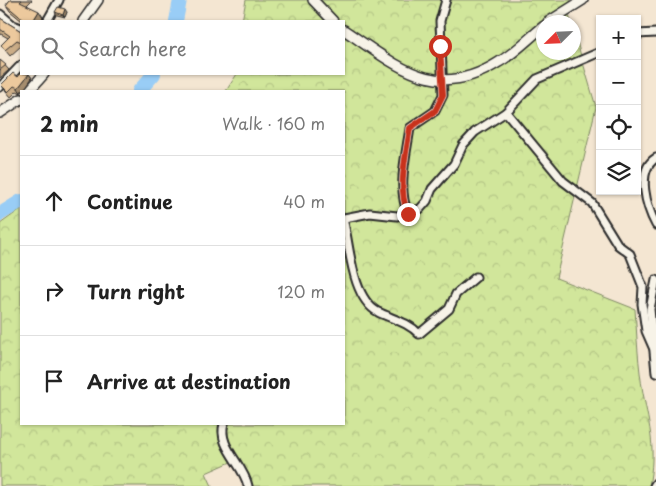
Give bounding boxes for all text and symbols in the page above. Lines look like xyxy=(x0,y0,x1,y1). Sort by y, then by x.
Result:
north arrow xyxy=(536,15,581,60)
map controls xyxy=(596,15,641,195)
button: + xyxy=(596,15,641,60)
search box xyxy=(20,20,345,75)
icon: search xyxy=(38,34,66,62)
text: Search here xyxy=(78,34,187,62)
route start xyxy=(429,35,452,58)
button: − xyxy=(596,60,641,105)
button: locate xyxy=(596,105,641,150)
text: 2 min xyxy=(40,107,99,139)
text: Walk · 160 m xyxy=(222,111,325,135)
button: layers xyxy=(596,150,641,195)
icon: ahead xyxy=(40,187,68,215)
text: Continue xyxy=(87,187,173,215)
text: 40 m xyxy=(283,189,325,213)
route end xyxy=(397,203,420,226)
icon: right xyxy=(40,277,68,305)
text: Turn right xyxy=(87,277,185,305)
text: 120 m xyxy=(278,279,325,303)
icon: arrive xyxy=(40,367,68,395)
text: Arrive at destination xyxy=(87,367,291,395)

